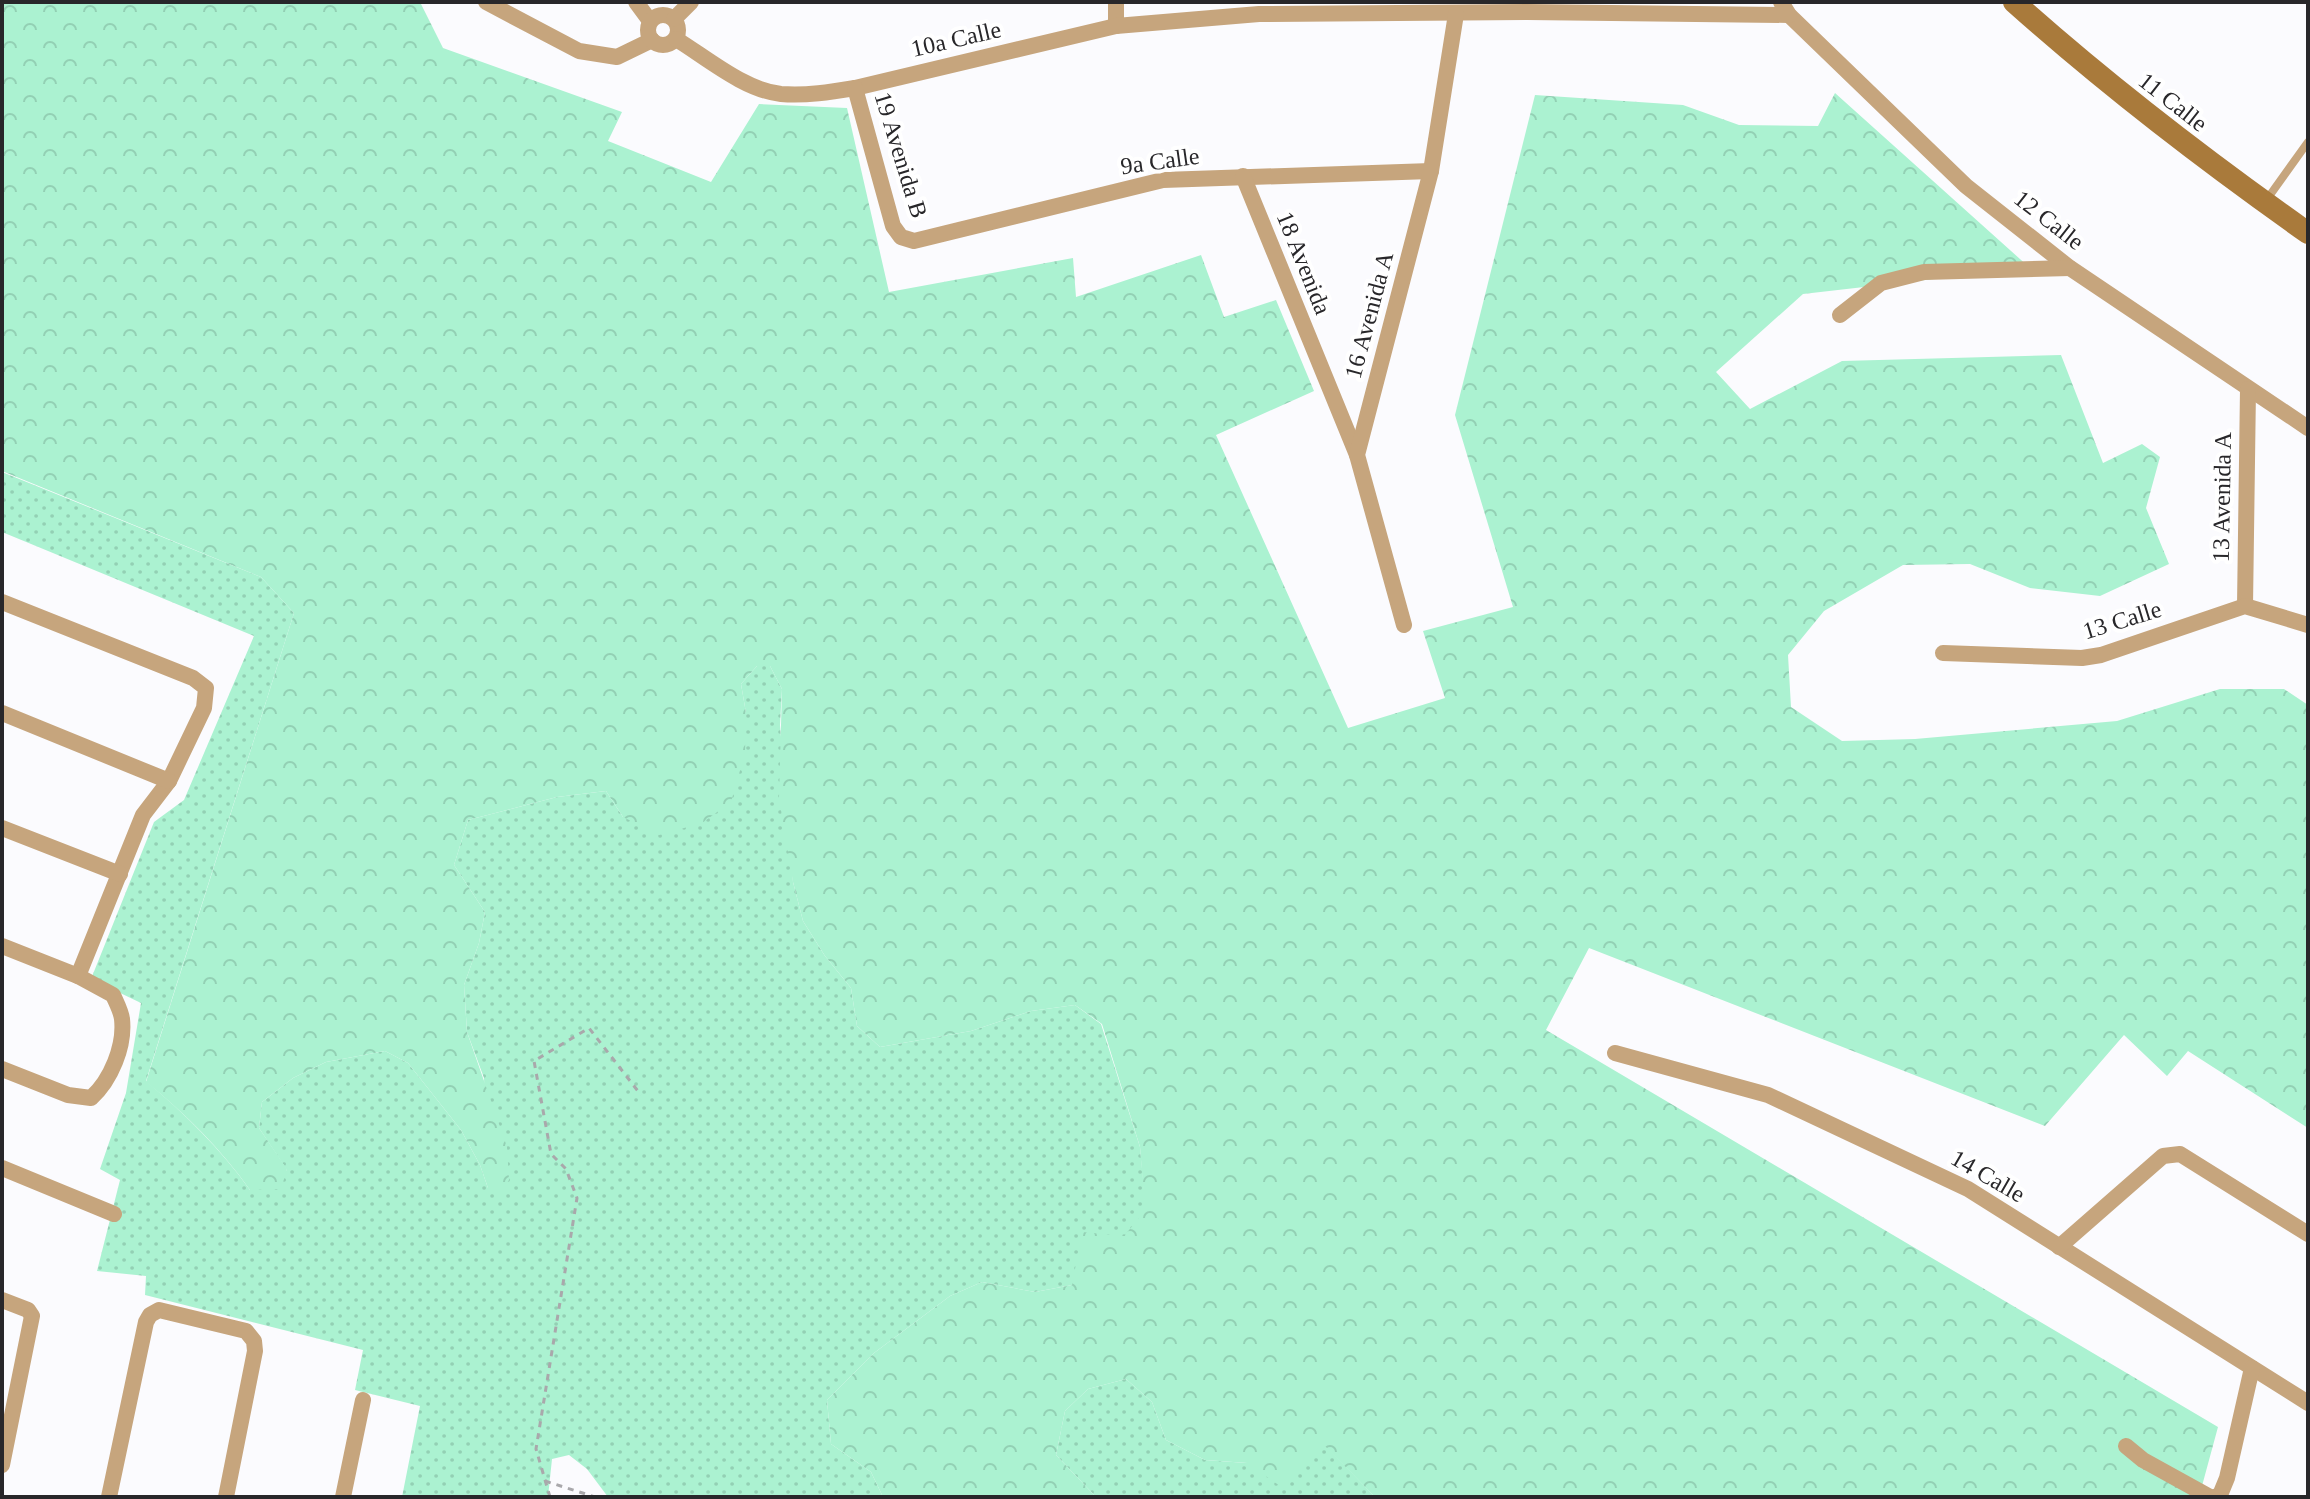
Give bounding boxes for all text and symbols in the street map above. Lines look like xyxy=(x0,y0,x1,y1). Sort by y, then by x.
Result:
street label: 10a Calle xyxy=(909,16,1003,62)
street label: 11 Calle xyxy=(2134,67,2212,137)
street label: 19 Avenida B xyxy=(870,89,932,221)
street label: 9a Calle xyxy=(1119,143,1201,179)
street label: 12 Calle xyxy=(2009,185,2089,255)
street label: 18 Avenida xyxy=(1272,208,1336,318)
street label: 16 Avenida A xyxy=(1340,248,1399,381)
street label: 13 Avenida A xyxy=(2208,431,2236,562)
street label: 13 Calle xyxy=(2080,596,2164,644)
street label: 14 Calle xyxy=(1947,1145,2029,1207)

